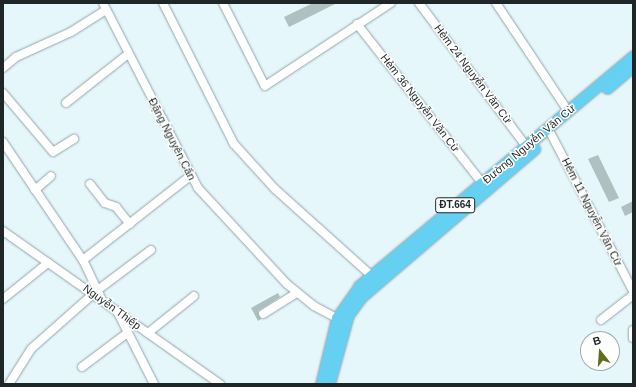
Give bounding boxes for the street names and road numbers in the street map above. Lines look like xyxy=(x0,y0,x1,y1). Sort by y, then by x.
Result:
street label: Hẻm 24 Nguyễn Văn Cừ xyxy=(431,22,515,126)
street label: Hẻm 36 Nguyễn Văn Cừ xyxy=(378,51,462,155)
street label: Đặng Nguyên Cẩn xyxy=(146,96,198,182)
street label: Đường Nguyễn Văn Cừ xyxy=(480,101,578,187)
street label: Hẻm 11 Nguyễn Văn Cừ xyxy=(559,156,625,268)
road number: ĐT.664 xyxy=(435,197,475,213)
street label: Nguyễn Thiếp xyxy=(80,282,144,332)

